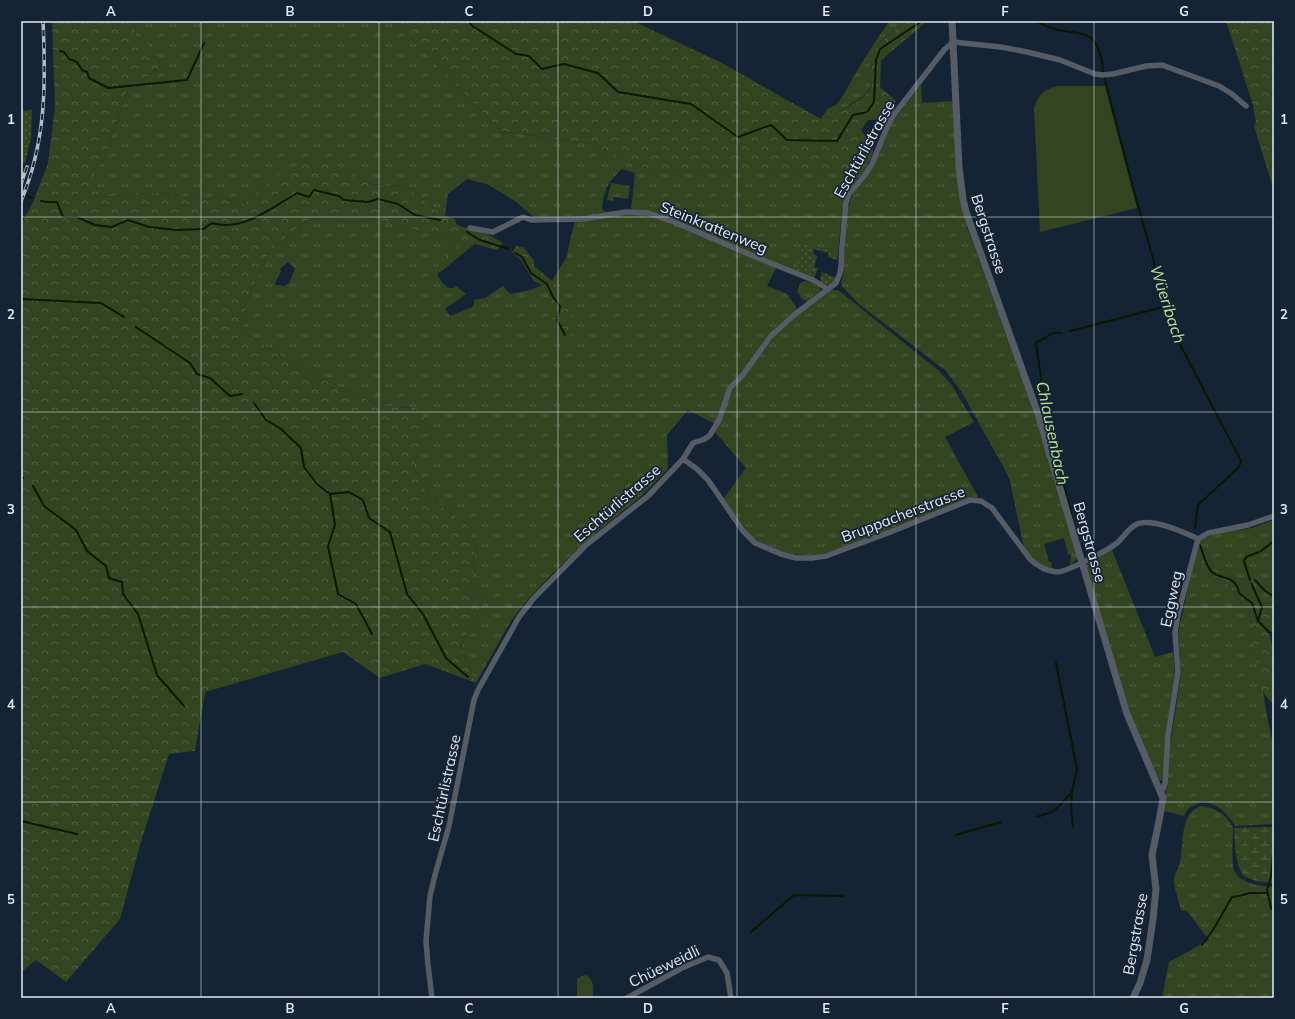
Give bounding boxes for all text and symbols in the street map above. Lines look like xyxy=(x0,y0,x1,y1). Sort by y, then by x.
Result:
text: A xyxy=(106,3,116,19)
text: B xyxy=(286,3,295,19)
text: C xyxy=(465,3,474,19)
text: D xyxy=(643,3,653,19)
text: E xyxy=(822,3,830,19)
text: F xyxy=(1001,3,1009,19)
text: G xyxy=(1179,3,1189,19)
street label: Eschtürlistrasse xyxy=(829,97,899,201)
text: 1 xyxy=(7,111,15,127)
text: 1 xyxy=(1280,111,1288,127)
street label: Bergstrasse xyxy=(967,192,1011,276)
street label: Steinkrattenweg xyxy=(657,197,771,257)
water label: Wüeribach xyxy=(1146,262,1190,346)
text: 2 xyxy=(7,306,15,322)
text: 2 xyxy=(1280,306,1288,322)
water label: Chlausenbach xyxy=(1032,379,1074,487)
street label: Eschtürlistrasse xyxy=(570,460,664,546)
street label: Bruppacherstrasse xyxy=(838,482,968,546)
street label: Bergstrasse xyxy=(1069,500,1111,584)
text: 3 xyxy=(7,501,15,517)
text: 3 xyxy=(1280,501,1288,517)
street label: Eggweg xyxy=(1156,569,1186,629)
text: 4 xyxy=(7,696,15,712)
text: 4 xyxy=(1280,696,1288,712)
street label: Eschtürlistrasse xyxy=(423,733,465,843)
text: 5 xyxy=(7,891,15,907)
text: 5 xyxy=(1280,891,1288,907)
street label: Bergstrasse xyxy=(1118,892,1152,976)
street label: Chüeweidli xyxy=(625,941,703,991)
text: A xyxy=(106,1000,116,1016)
text: B xyxy=(286,1000,295,1016)
text: C xyxy=(465,1000,474,1016)
text: D xyxy=(643,1000,653,1016)
text: E xyxy=(822,1000,830,1016)
text: F xyxy=(1001,1000,1009,1016)
text: G xyxy=(1179,1000,1189,1016)

